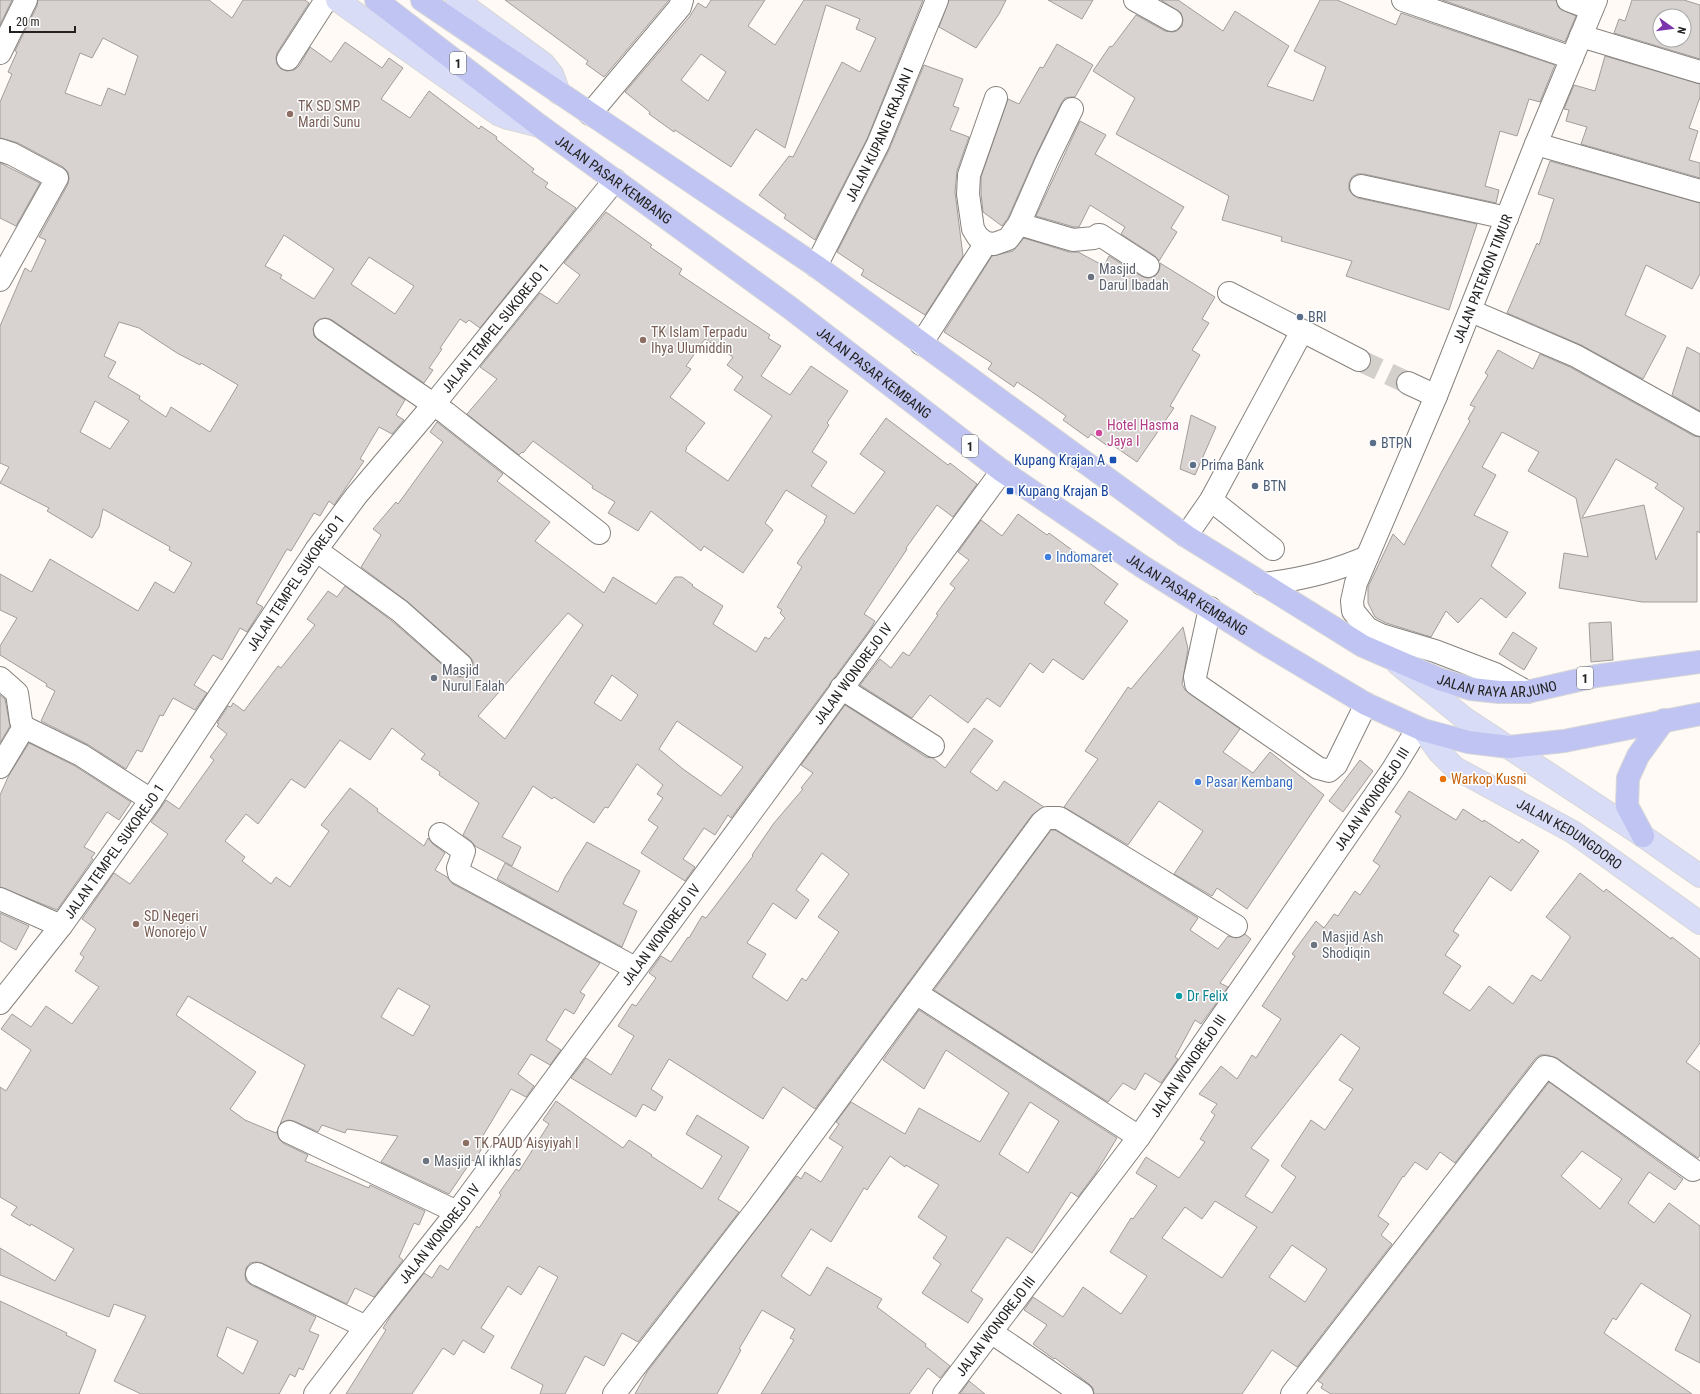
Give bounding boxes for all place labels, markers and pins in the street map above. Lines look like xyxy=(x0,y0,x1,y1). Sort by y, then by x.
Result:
place label: TK SD SMP Mardi Sunu xyxy=(298,98,360,130)
marker: TK SD SMP Mardi Sunu xyxy=(285,109,295,119)
place label: Masjid Darul Ibadah xyxy=(1099,261,1169,293)
marker: Masjid Darul Ibadah xyxy=(1086,272,1096,282)
place label: BRI xyxy=(1308,309,1327,325)
marker: BRI xyxy=(1295,312,1305,322)
place label: TK Islam Terpadu Ihya Ulumiddin xyxy=(651,324,747,356)
marker: TK Islam Terpadu Ihya Ulumiddin xyxy=(638,335,648,345)
place label: Hotel Hasma Jaya I xyxy=(1107,417,1179,449)
marker: Hotel Hasma Jaya I xyxy=(1094,428,1104,438)
place label: BTPN xyxy=(1381,435,1412,451)
marker: BTPN xyxy=(1368,438,1378,448)
place label: Kupang Krajan A xyxy=(1014,452,1105,468)
marker: Kupang Krajan A xyxy=(1108,455,1118,465)
place label: Prima Bank xyxy=(1201,457,1265,473)
marker: Prima Bank xyxy=(1188,460,1198,470)
place label: BTN xyxy=(1263,478,1286,494)
marker: BTN xyxy=(1250,481,1260,491)
place label: Kupang Krajan B xyxy=(1018,483,1109,499)
marker: Kupang Krajan B xyxy=(1005,486,1015,496)
place label: Indomaret xyxy=(1056,549,1112,565)
marker: Indomaret xyxy=(1043,552,1053,562)
place label: Masjid Nurul Falah xyxy=(442,662,505,694)
marker: Masjid Nurul Falah xyxy=(429,673,439,683)
place label: Warkop Kusni xyxy=(1451,771,1527,787)
place label: Pasar Kembang xyxy=(1206,774,1293,790)
marker: Warkop Kusni xyxy=(1438,774,1448,784)
marker: Pasar Kembang xyxy=(1193,777,1203,787)
place label: SD Negeri Wonorejo V xyxy=(144,908,207,940)
marker: SD Negeri Wonorejo V xyxy=(131,919,141,929)
place label: Masjid Ash Shodiqin xyxy=(1322,929,1383,961)
marker: Masjid Ash Shodiqin xyxy=(1309,940,1319,950)
place label: Dr Felix xyxy=(1187,988,1228,1004)
marker: Dr Felix xyxy=(1174,991,1184,1001)
place label: TK PAUD Aisyiyah I xyxy=(474,1135,579,1151)
marker: TK PAUD Aisyiyah I xyxy=(461,1138,471,1148)
place label: Masjid Al ikhlas xyxy=(434,1153,521,1169)
marker: Masjid Al ikhlas xyxy=(421,1156,431,1166)

